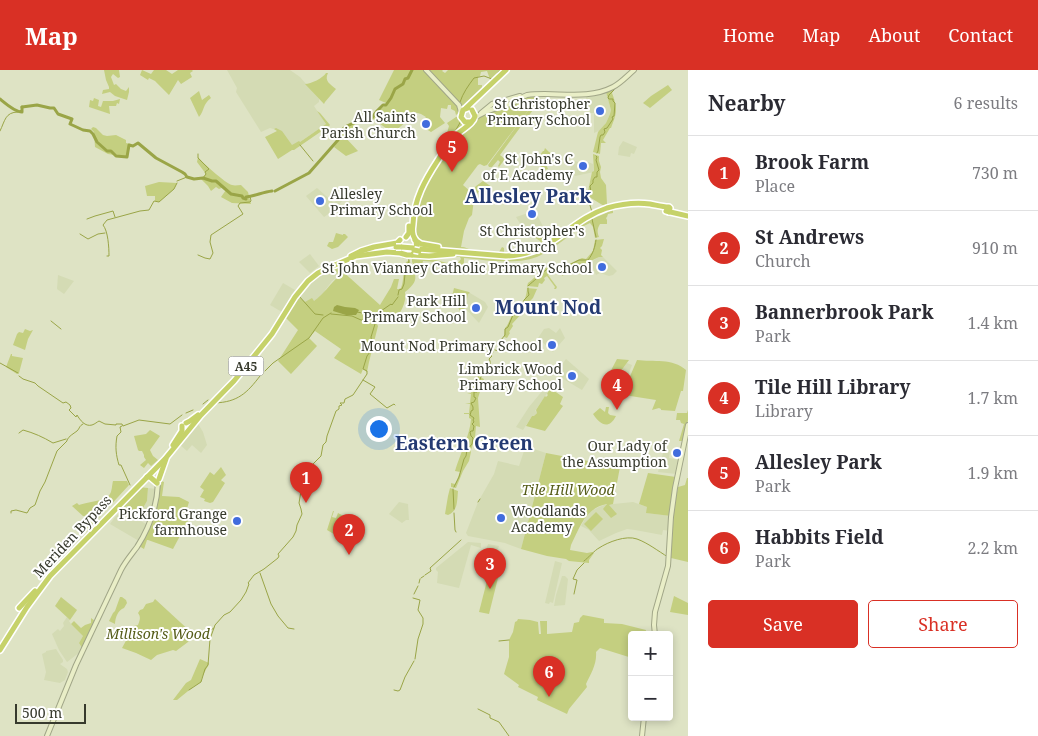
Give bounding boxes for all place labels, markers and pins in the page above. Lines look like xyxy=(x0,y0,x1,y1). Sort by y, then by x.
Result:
place label: St Christopher Primary School xyxy=(487,94,591,129)
marker: St Christopher Primary School xyxy=(594,105,606,117)
place label: All Saints Parish Church xyxy=(321,107,416,142)
marker: All Saints Parish Church xyxy=(420,118,432,130)
pin: 5 xyxy=(436,131,468,172)
place label: St John's C of E Academy xyxy=(482,149,573,184)
marker: St John's C of E Academy xyxy=(577,160,589,172)
place label: Allesley Primary School xyxy=(330,184,433,219)
marker: Allesley Primary School xyxy=(314,195,326,207)
marker: St Christopher's Church xyxy=(526,208,538,220)
place label: St Christopher's Church xyxy=(479,221,585,256)
place label: St John Vianney Catholic Primary School xyxy=(322,258,593,277)
marker: St John Vianney Catholic Primary School xyxy=(596,261,608,273)
place label: Park Hill Primary School xyxy=(363,291,467,326)
marker: Park Hill Primary School xyxy=(470,302,482,314)
place label: Mount Nod Primary School xyxy=(361,336,543,355)
marker: Mount Nod Primary School xyxy=(546,339,558,351)
place label: Limbrick Wood Primary School xyxy=(459,359,563,394)
pin: 4 xyxy=(601,369,633,410)
marker: Limbrick Wood Primary School xyxy=(566,370,578,382)
place label: Our Lady of the Assumption xyxy=(562,436,669,471)
marker: Our Lady of the Assumption xyxy=(671,447,683,459)
pin: 1 xyxy=(290,462,322,503)
place label: Woodlands Academy xyxy=(511,501,586,536)
place label: Pickford Grange farmhouse xyxy=(119,504,227,539)
marker: Woodlands Academy xyxy=(495,512,507,524)
pin: 2 xyxy=(333,514,365,555)
marker: Pickford Grange farmhouse xyxy=(231,515,243,527)
pin: 3 xyxy=(474,548,506,589)
pin: 6 xyxy=(533,656,565,697)

